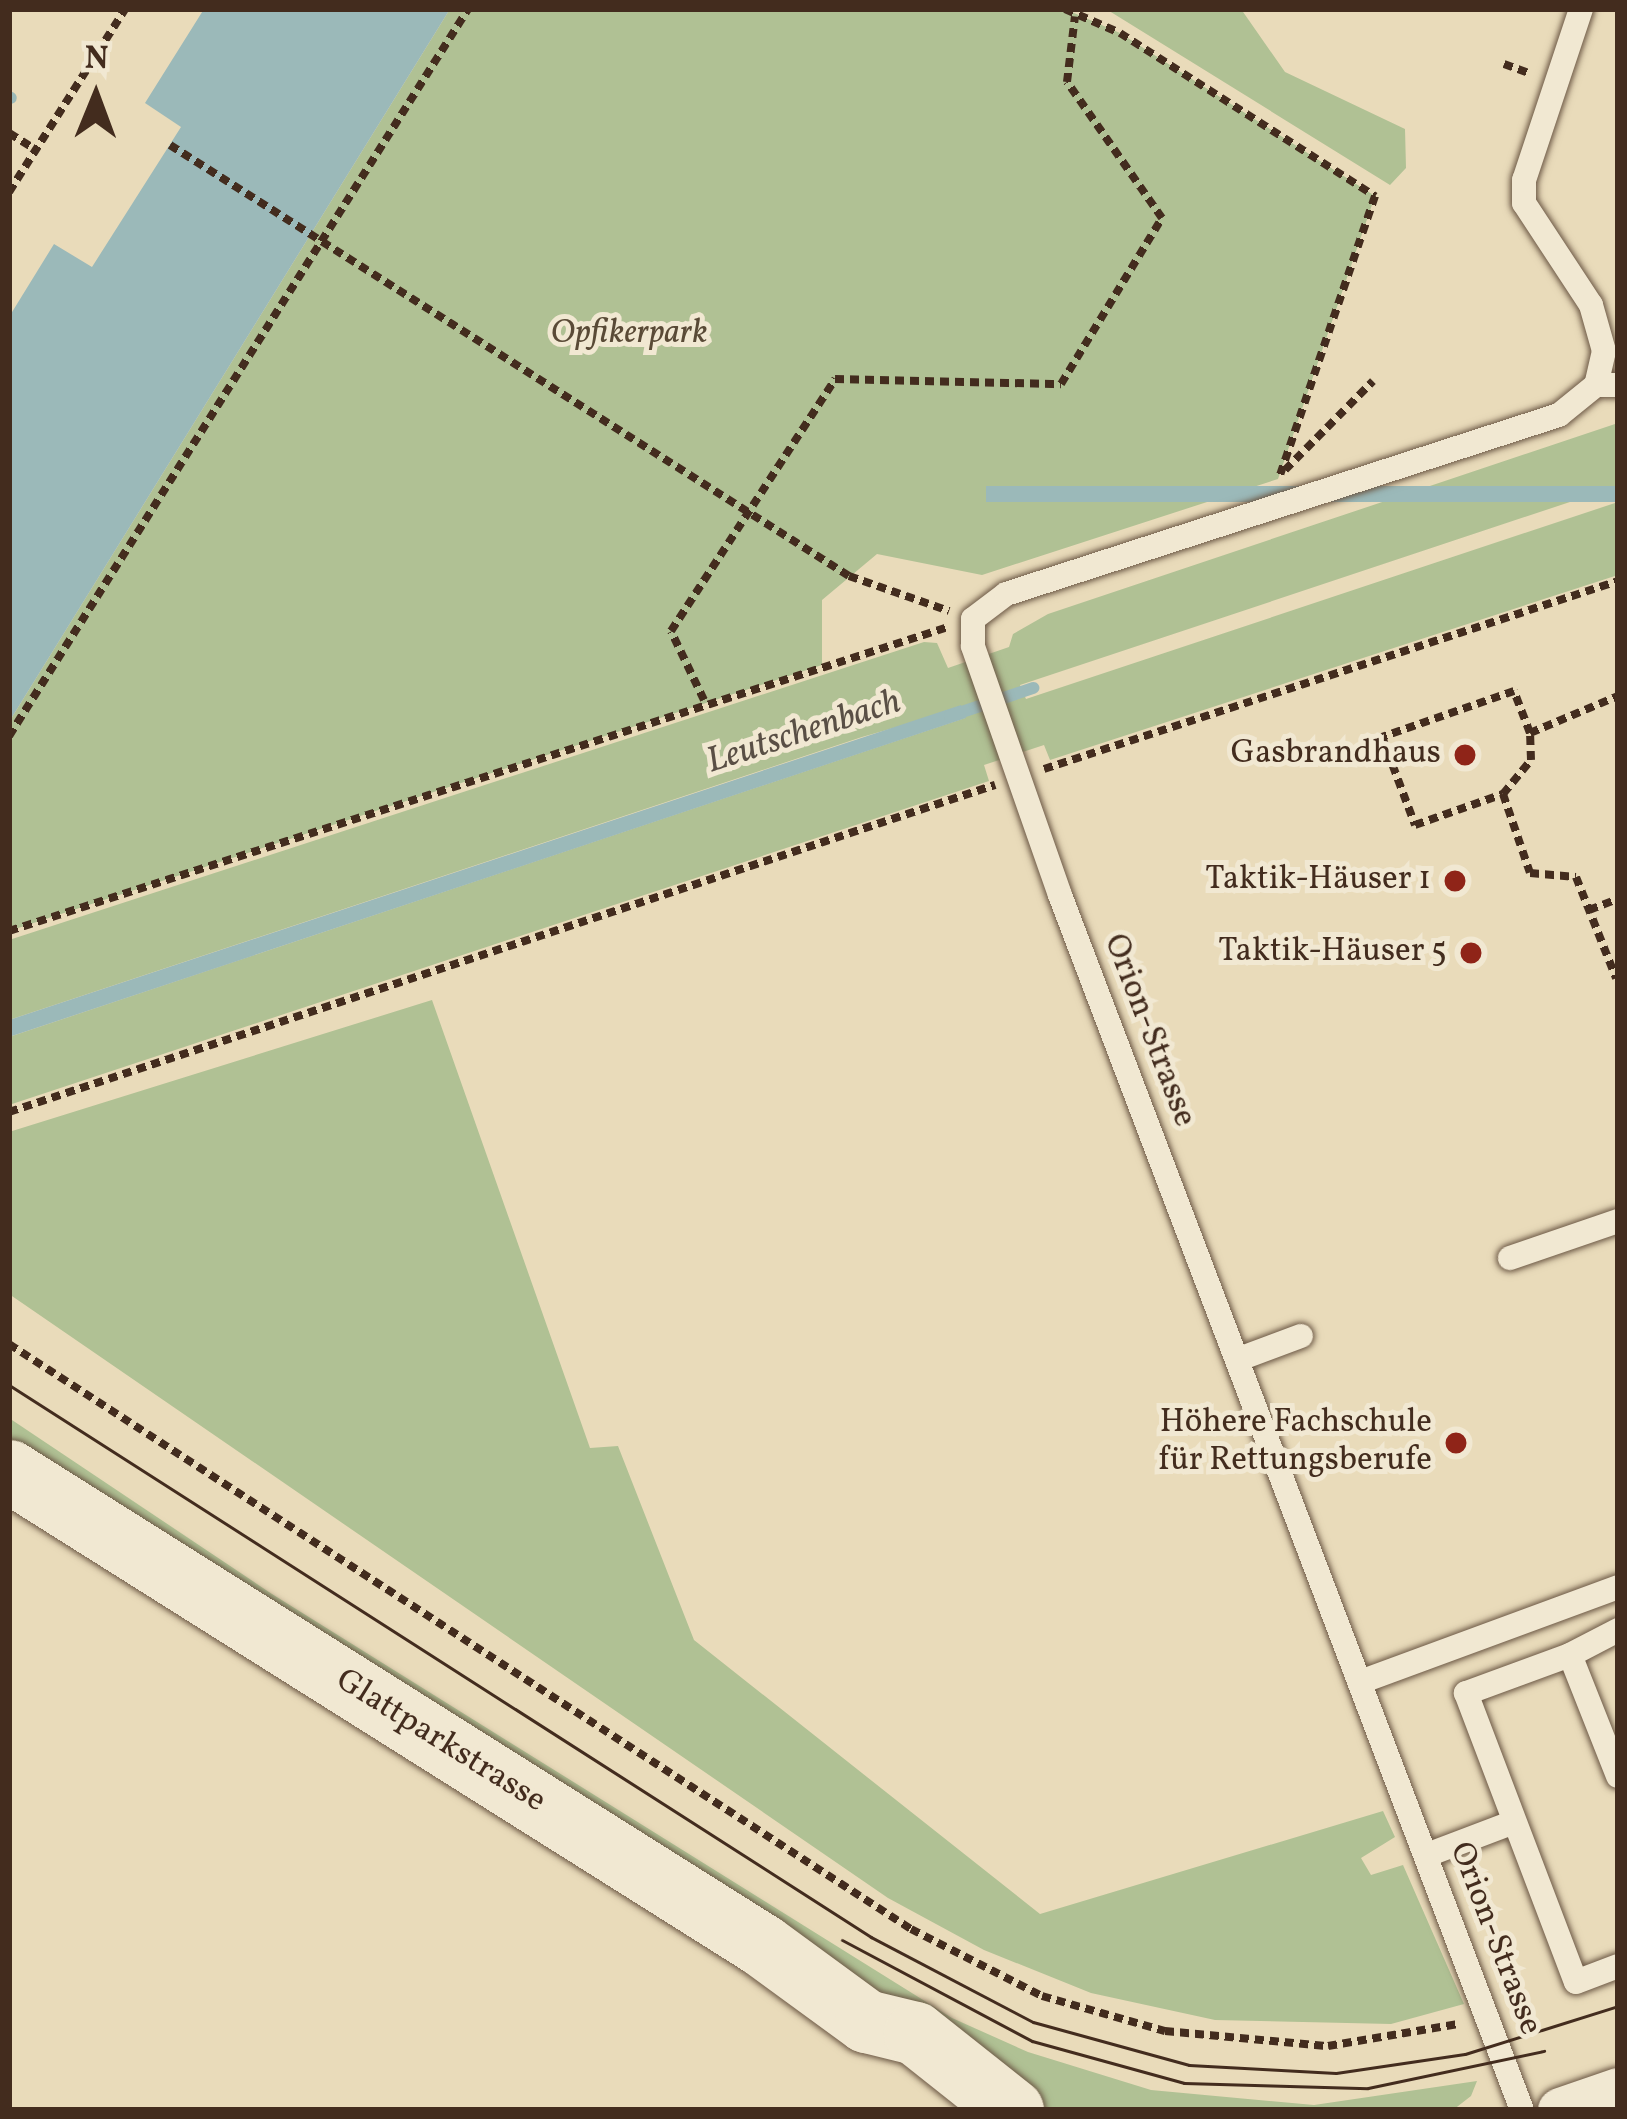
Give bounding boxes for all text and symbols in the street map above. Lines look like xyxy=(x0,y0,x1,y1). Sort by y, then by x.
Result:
north arrow xyxy=(36,36,156,156)
text: N xyxy=(84,37,109,83)
park label: Opfikerpark xyxy=(551,315,707,355)
water label: Leutschenbach xyxy=(701,681,907,785)
place label: Gasbrandhaus xyxy=(1231,735,1441,775)
marker: Gasbrandhaus xyxy=(1452,742,1478,768)
place label: Taktik-Häuser 1 xyxy=(1205,861,1431,901)
marker: Taktik-Häuser 1 xyxy=(1442,868,1468,894)
street label: Orion-Strasse xyxy=(1093,929,1203,1133)
place label: Taktik-Häuser 5 xyxy=(1218,933,1447,973)
marker: Taktik-Häuser 5 xyxy=(1458,940,1484,966)
place label: Höhere Fachschule für Rettungsberufe xyxy=(1158,1404,1432,1482)
marker: Höhere Fachschule für Rettungsberufe xyxy=(1443,1430,1469,1456)
street label: Glattparkstrasse xyxy=(328,1662,552,1822)
street label: Orion-Strasse xyxy=(1439,1837,1549,2041)

